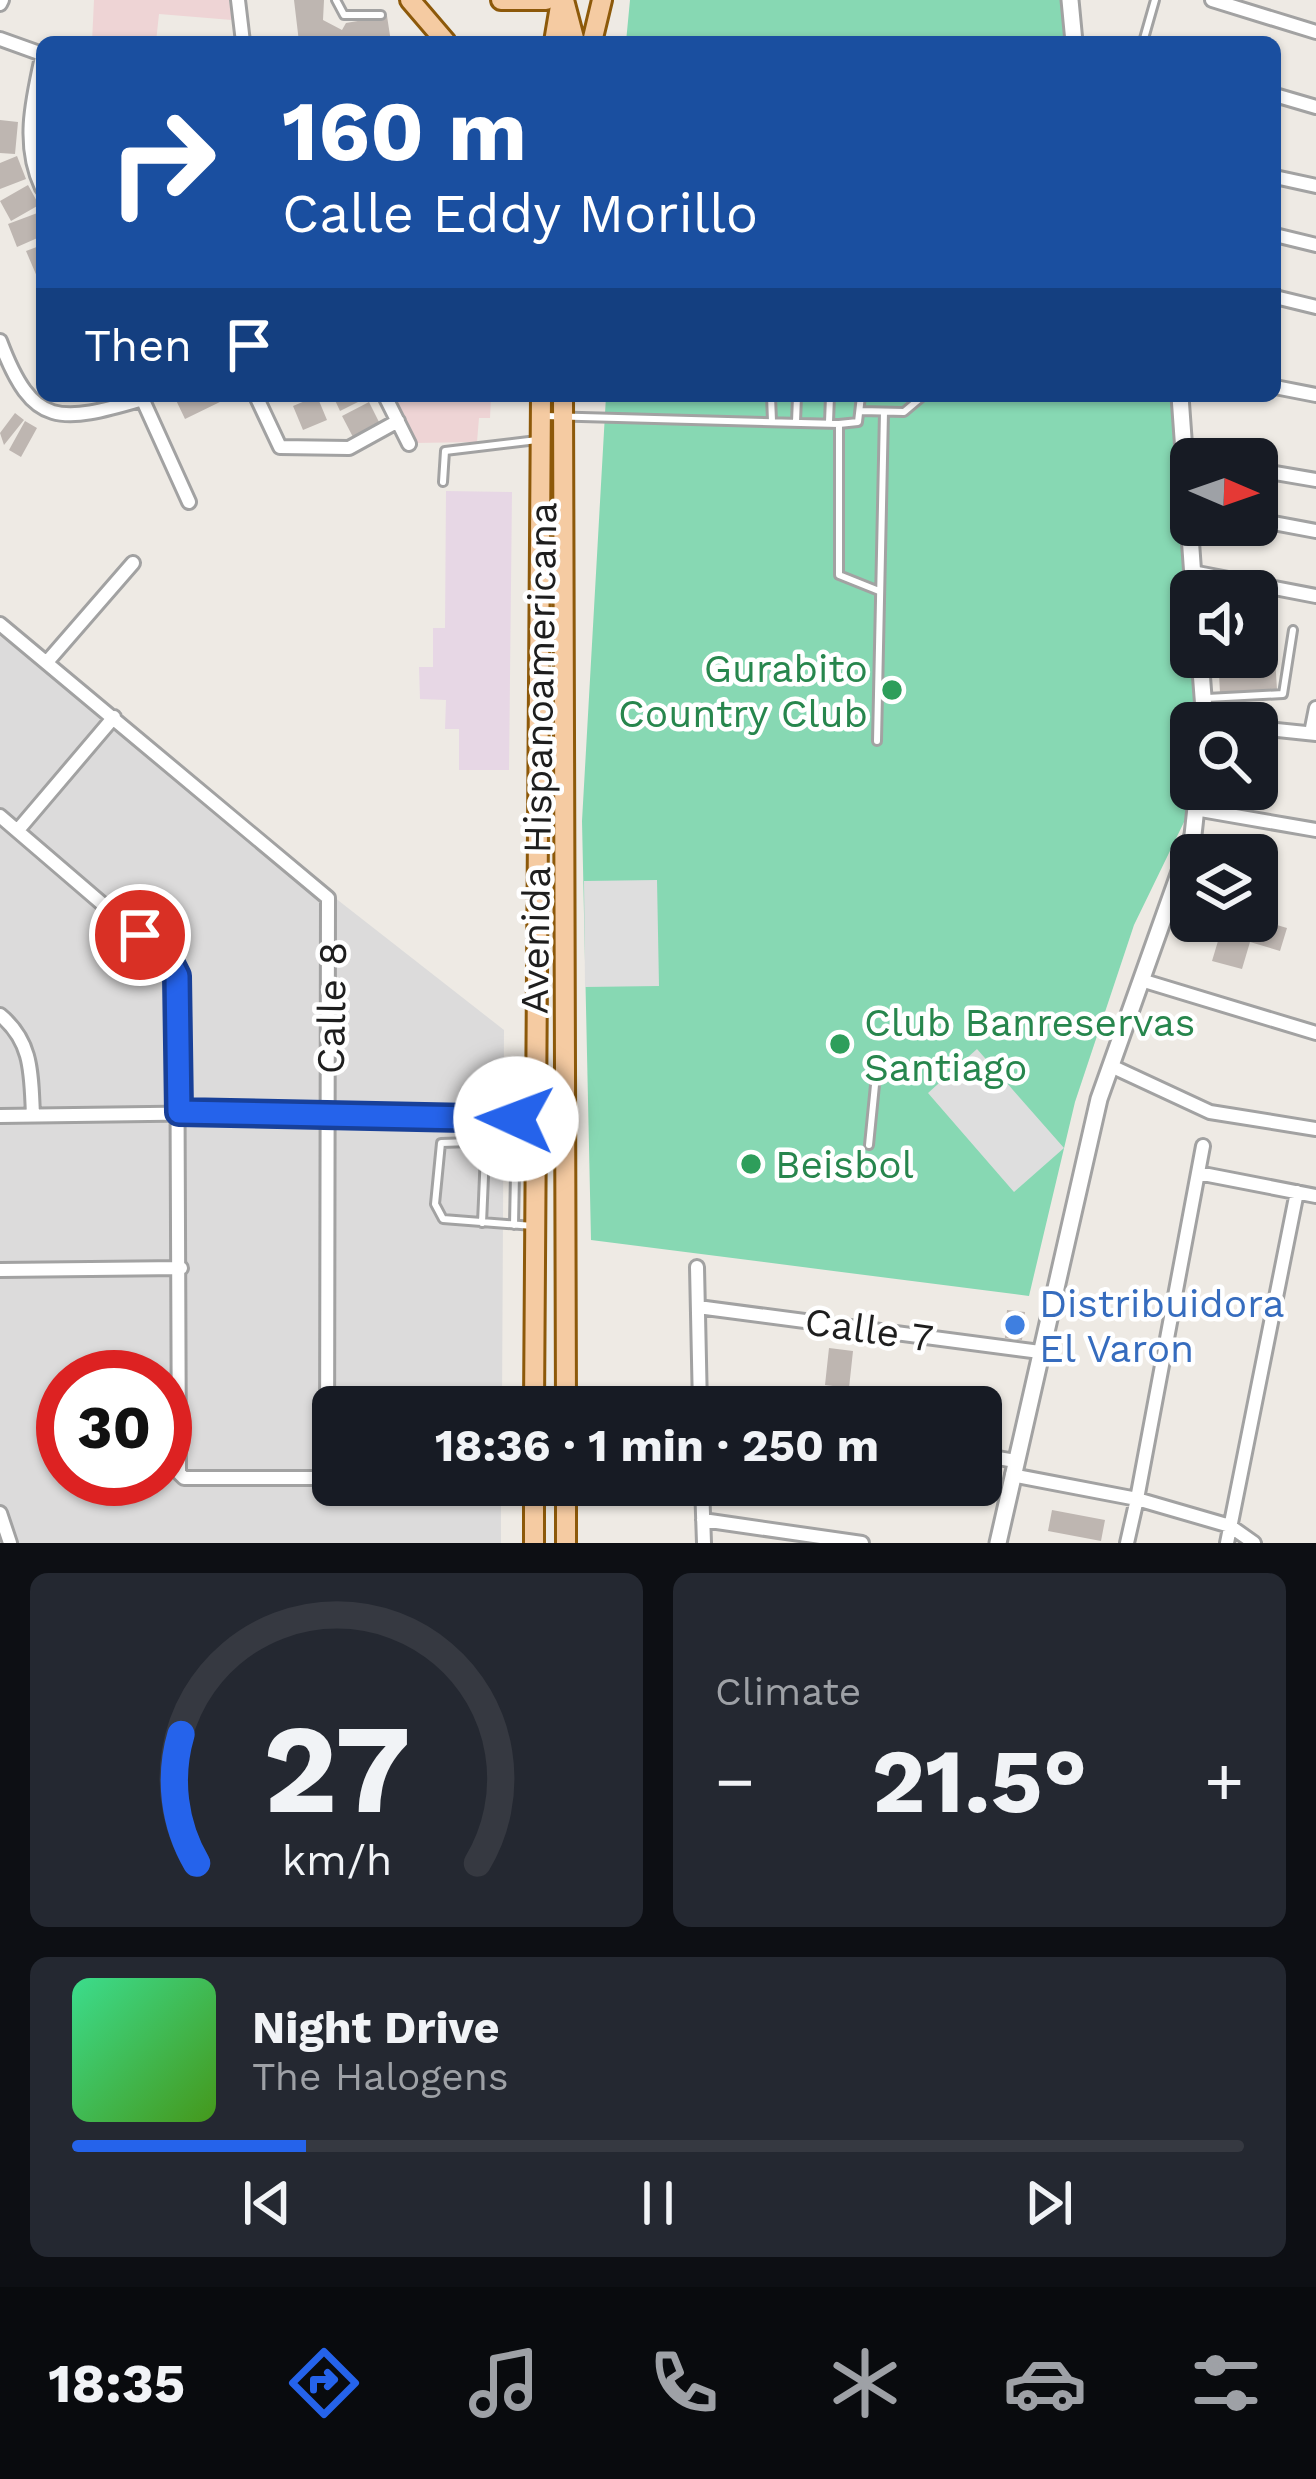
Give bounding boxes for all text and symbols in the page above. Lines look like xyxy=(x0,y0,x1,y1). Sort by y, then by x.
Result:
text: 160 m xyxy=(282,82,527,180)
icon: right xyxy=(84,84,240,240)
text: Calle Eddy Morillo xyxy=(282,182,758,245)
icon: arrive xyxy=(216,312,282,378)
text: Then xyxy=(84,319,192,372)
north arrow xyxy=(1170,438,1278,546)
map controls xyxy=(1170,438,1278,942)
street label: Avenida Hispanoamericana xyxy=(512,501,565,1015)
button: sound xyxy=(1170,570,1278,678)
place label: Gurabito Country Club xyxy=(618,646,868,736)
marker: Gurabito Country Club xyxy=(879,677,905,703)
button: search xyxy=(1170,702,1278,810)
button: layers xyxy=(1170,834,1278,942)
pin xyxy=(89,884,191,986)
icon: arrive xyxy=(107,902,173,968)
street label: Calle 8 xyxy=(308,941,355,1075)
place label: Club Banreservas Santiago xyxy=(864,1000,1195,1090)
marker: Club Banreservas Santiago xyxy=(827,1031,853,1057)
position arrow xyxy=(453,1056,579,1182)
place label: Beisbol xyxy=(775,1142,914,1187)
marker: Beisbol xyxy=(738,1151,764,1177)
place label: Distribuidora El Varon xyxy=(1039,1281,1285,1371)
street label: Calle 7 xyxy=(802,1298,936,1361)
marker: Distribuidora El Varon xyxy=(1002,1312,1028,1338)
speed limit sign: 30 xyxy=(36,1350,192,1506)
text: 18:36 · 1 min · 250 m xyxy=(435,1419,879,1472)
text: Climate xyxy=(715,1669,861,1714)
text: 27 xyxy=(263,1696,410,1842)
text: 21.5° xyxy=(872,1728,1087,1834)
text: − xyxy=(715,1743,755,1820)
text: + xyxy=(1204,1743,1244,1820)
text: km/h xyxy=(281,1835,392,1885)
text: Night Drive xyxy=(252,2001,500,2054)
text: The Halogens xyxy=(252,2054,508,2099)
icon: previous xyxy=(234,2170,300,2236)
icon: pause xyxy=(625,2170,691,2236)
icon: next xyxy=(1016,2170,1082,2236)
icon: directions xyxy=(282,2341,366,2425)
icon: music xyxy=(462,2341,546,2425)
icon: phone xyxy=(642,2341,726,2425)
icon: climate xyxy=(823,2341,907,2425)
icon: car xyxy=(1003,2341,1087,2425)
icon: filters xyxy=(1184,2341,1268,2425)
text: 18:35 xyxy=(48,2352,185,2415)

